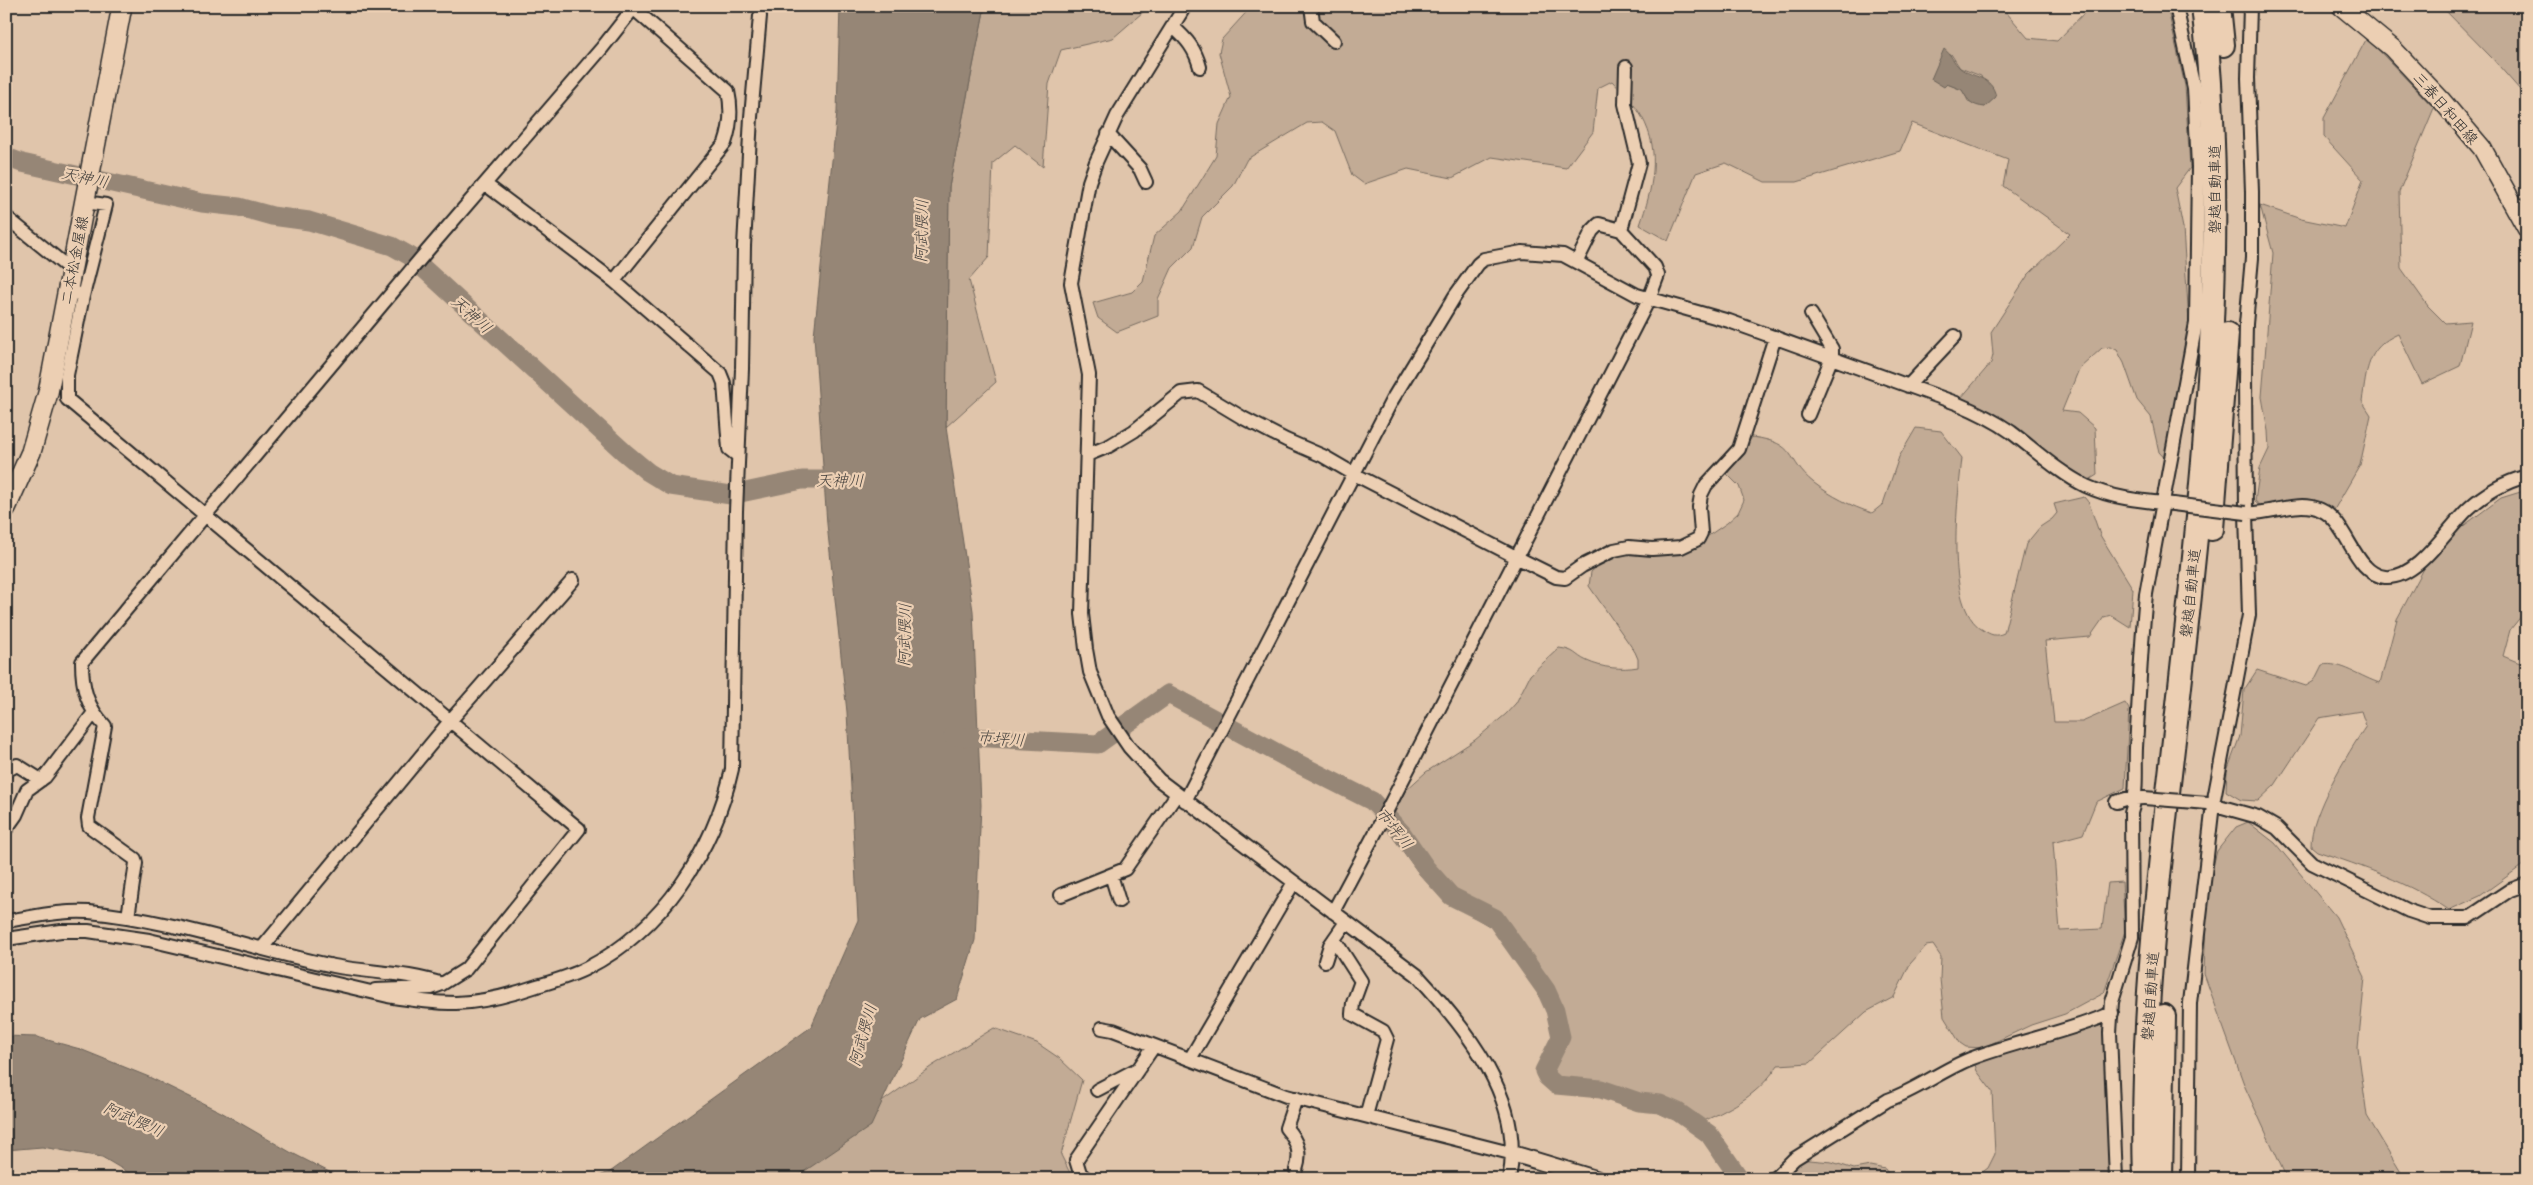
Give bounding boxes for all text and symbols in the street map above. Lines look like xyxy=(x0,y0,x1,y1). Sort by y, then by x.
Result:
street label: 三春日和田線 xyxy=(2409,67,2483,149)
street label: 磐越自動車道 xyxy=(2204,144,2225,234)
water label: 天神川 xyxy=(59,161,111,193)
water label: 阿武隈川 xyxy=(909,199,933,263)
street label: 二本松金屋線 xyxy=(55,214,93,306)
water label: 天神川 xyxy=(447,290,497,338)
water label: 天神川 xyxy=(816,469,864,491)
street label: 磐越自動車道 xyxy=(2175,547,2205,639)
water label: 阿武隈川 xyxy=(892,603,916,667)
water label: 市坪川 xyxy=(976,725,1026,751)
water label: 市坪川 xyxy=(1371,802,1419,854)
street label: 磐越自動車道 xyxy=(2136,950,2164,1042)
water label: 阿武隈川 xyxy=(843,1001,881,1069)
water label: 阿武隈川 xyxy=(100,1096,168,1142)

